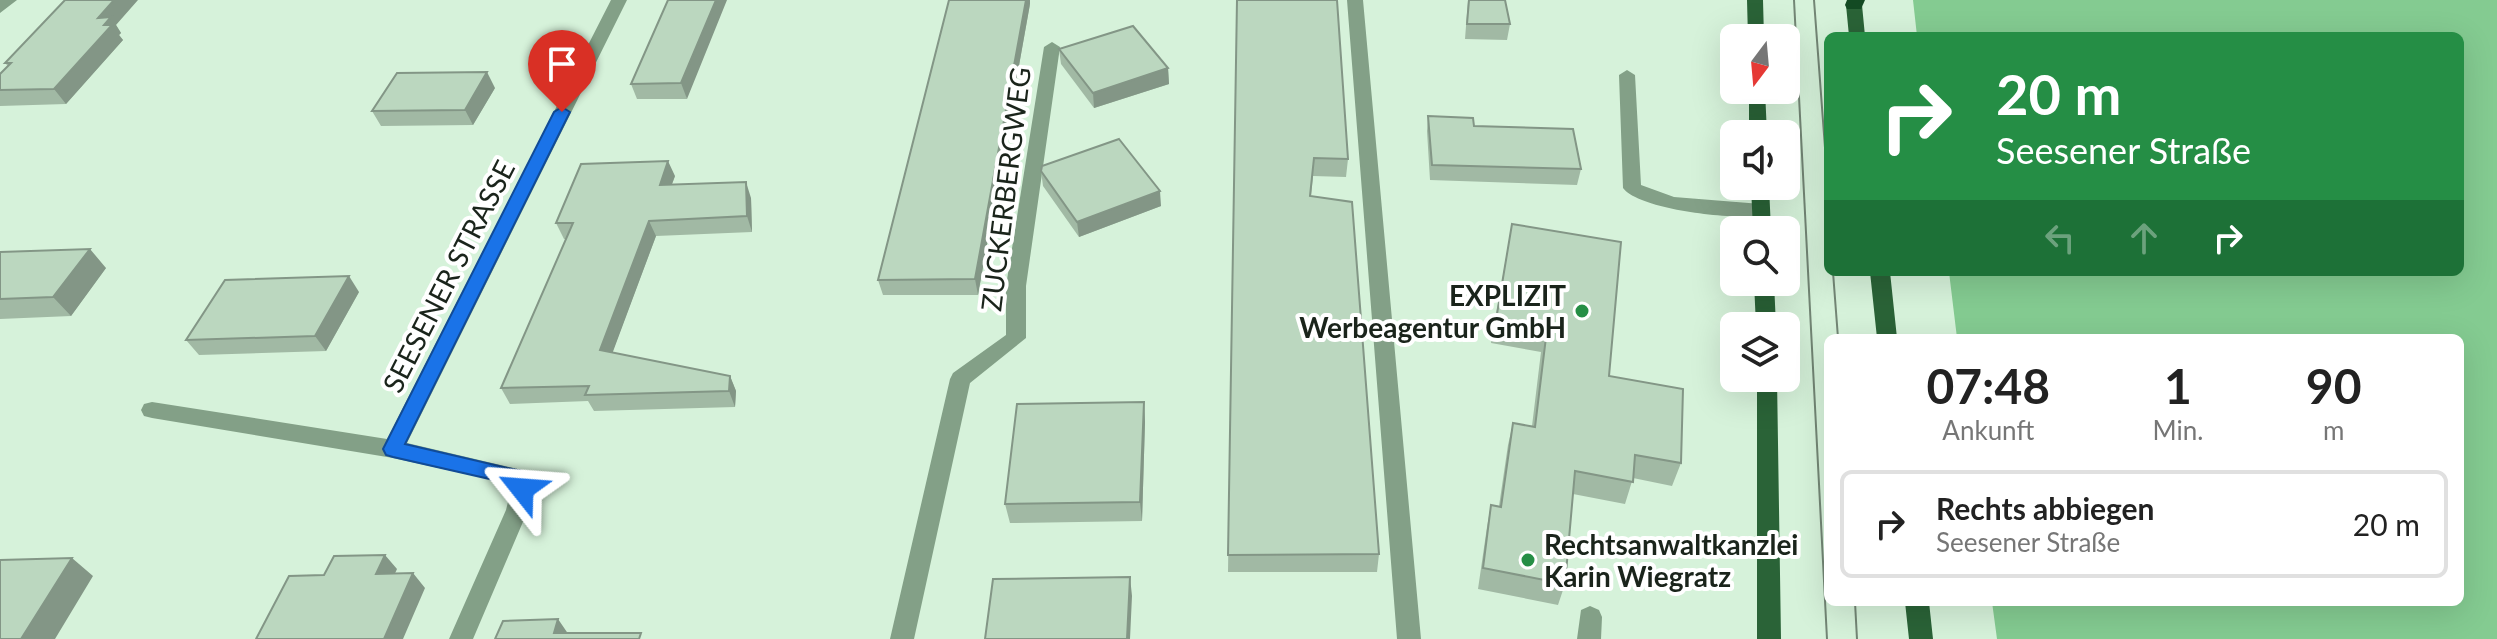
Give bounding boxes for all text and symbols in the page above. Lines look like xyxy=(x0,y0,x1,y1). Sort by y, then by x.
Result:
north arrow xyxy=(1720,24,1800,104)
map controls xyxy=(1720,24,1800,392)
pin xyxy=(528,30,596,112)
icon: arrive xyxy=(540,42,584,86)
text: 20 m xyxy=(1996,60,2121,127)
icon: right xyxy=(1864,64,1968,168)
street label: ZUCKERBERGWEG xyxy=(973,65,1037,313)
button: sound xyxy=(1720,120,1800,200)
text: Seesener Straße xyxy=(1996,128,2251,172)
street label: SEESENER STRASSE xyxy=(375,154,521,398)
button: search xyxy=(1720,216,1800,296)
icon: left xyxy=(2038,216,2082,260)
icon: ahead xyxy=(2122,216,2166,260)
icon: right xyxy=(2206,216,2250,260)
place label: EXPLIZIT Werbeagentur GmbH xyxy=(1299,278,1566,344)
marker: EXPLIZIT Werbeagentur GmbH xyxy=(1573,302,1591,320)
button: layers xyxy=(1720,312,1800,392)
text: 07:48 xyxy=(1926,357,2050,414)
text: 1 xyxy=(2164,357,2192,414)
text: 90 xyxy=(2306,357,2362,414)
text: Ankunft xyxy=(1942,414,2034,446)
text: Min. xyxy=(2153,414,2203,446)
text: m xyxy=(2323,414,2344,446)
position arrow xyxy=(480,447,564,531)
text: Rechts abbiegen xyxy=(1936,490,2155,526)
icon: right xyxy=(1868,502,1912,546)
text: 20 m xyxy=(2353,506,2420,542)
text: Seesener Straße xyxy=(1936,526,2120,558)
place label: Rechtsanwaltkanzlei Karin Wiegratz xyxy=(1544,527,1798,593)
marker: Rechtsanwaltkanzlei Karin Wiegratz xyxy=(1519,551,1537,569)

